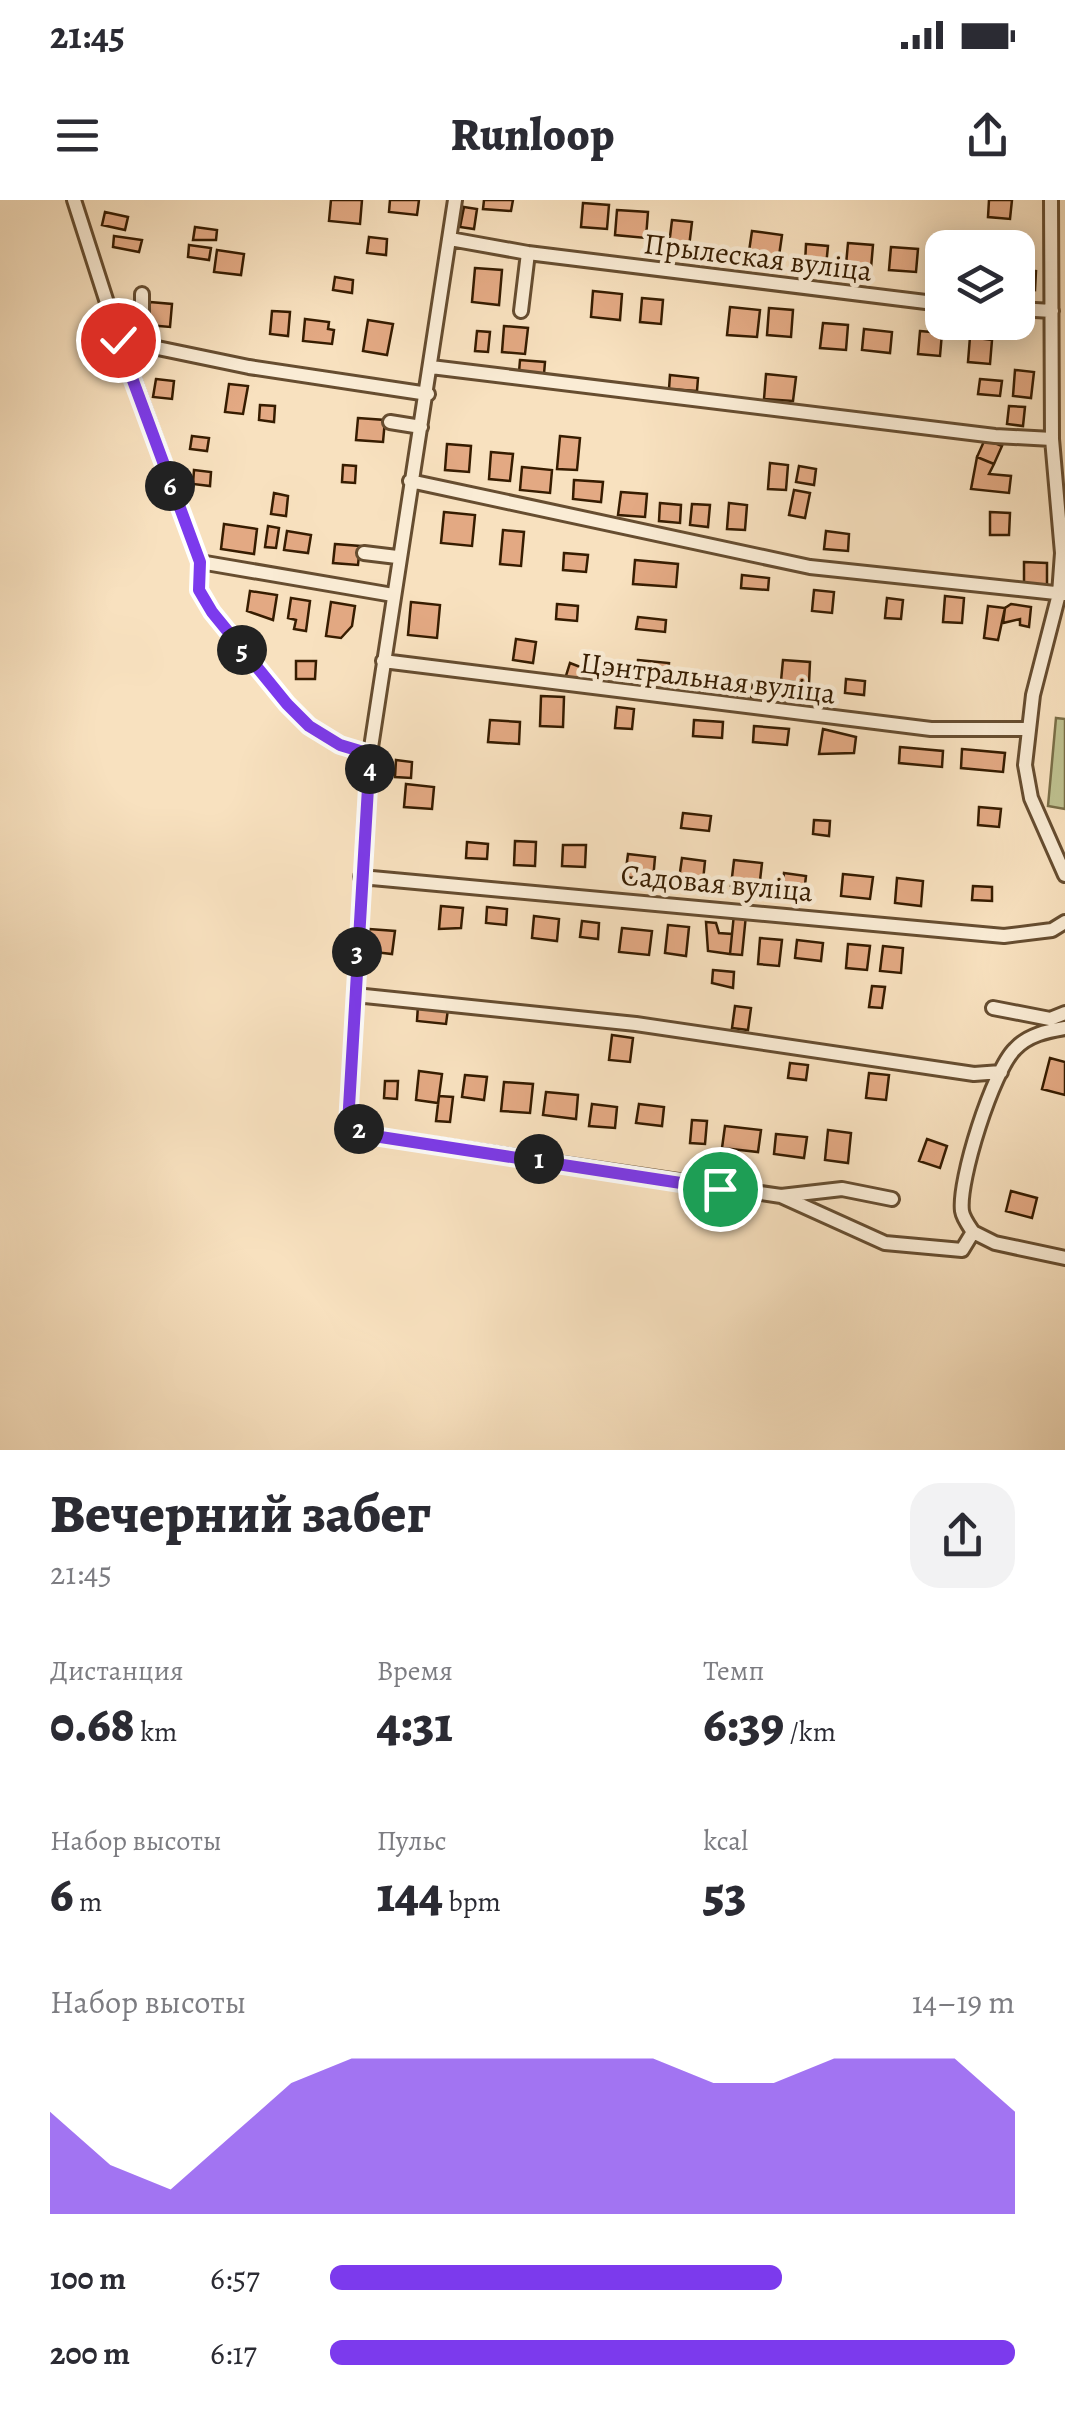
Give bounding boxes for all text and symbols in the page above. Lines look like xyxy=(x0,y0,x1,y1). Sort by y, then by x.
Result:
text: 21:45 xyxy=(50,9,125,61)
text: Runloop xyxy=(451,104,614,166)
icon: menu xyxy=(50,108,105,163)
icon: share xyxy=(960,108,1015,163)
street label: Прылеская вуліца xyxy=(642,223,875,291)
map controls xyxy=(925,230,1035,340)
button: layers xyxy=(925,230,1035,340)
pin xyxy=(76,298,161,383)
icon: check xyxy=(91,313,146,368)
pin: 6 xyxy=(145,461,195,511)
text: 6 xyxy=(163,467,177,505)
pin: 5 xyxy=(217,625,267,675)
text: 5 xyxy=(236,631,248,669)
street label: Цэнтральная вуліца xyxy=(578,642,838,714)
pin: 4 xyxy=(345,744,395,794)
text: 4 xyxy=(363,750,377,788)
street label: Садовая вуліца xyxy=(619,855,815,911)
pin: 3 xyxy=(332,927,382,977)
text: 3 xyxy=(351,933,363,971)
pin: 2 xyxy=(334,1104,384,1154)
text: 2 xyxy=(352,1110,366,1148)
pin: 1 xyxy=(514,1134,564,1184)
text: 1 xyxy=(534,1140,544,1178)
pin xyxy=(678,1147,763,1232)
icon: arrive xyxy=(693,1162,748,1217)
text: Вечерний забег xyxy=(50,1476,431,1551)
button: share xyxy=(910,1483,1015,1588)
text: 21:45 xyxy=(50,1551,112,1595)
text: Дистанция xyxy=(50,1652,184,1690)
text: Время xyxy=(377,1652,453,1690)
text: Темп xyxy=(703,1652,764,1690)
text: 0.68 xyxy=(50,1690,135,1758)
text: 4:31 xyxy=(377,1690,453,1758)
text: 6:39 xyxy=(703,1690,784,1758)
text: km xyxy=(135,1713,177,1751)
text: /km xyxy=(784,1713,836,1751)
text: Набор высоты xyxy=(50,1822,222,1860)
text: Пульс xyxy=(377,1822,447,1860)
text: kcal xyxy=(703,1822,748,1860)
text: 6 xyxy=(50,1860,74,1928)
text: 144 xyxy=(377,1860,443,1928)
text: 53 xyxy=(703,1860,746,1928)
text: m xyxy=(74,1883,102,1921)
text: bpm xyxy=(443,1883,501,1921)
text: Набор высоты xyxy=(50,1980,246,2024)
text: 14–19 m xyxy=(912,1980,1015,2024)
text: 100 m xyxy=(50,2256,126,2300)
text: 6:57 xyxy=(210,2256,260,2300)
text: 200 m xyxy=(50,2331,130,2375)
text: 6:17 xyxy=(210,2331,257,2375)

